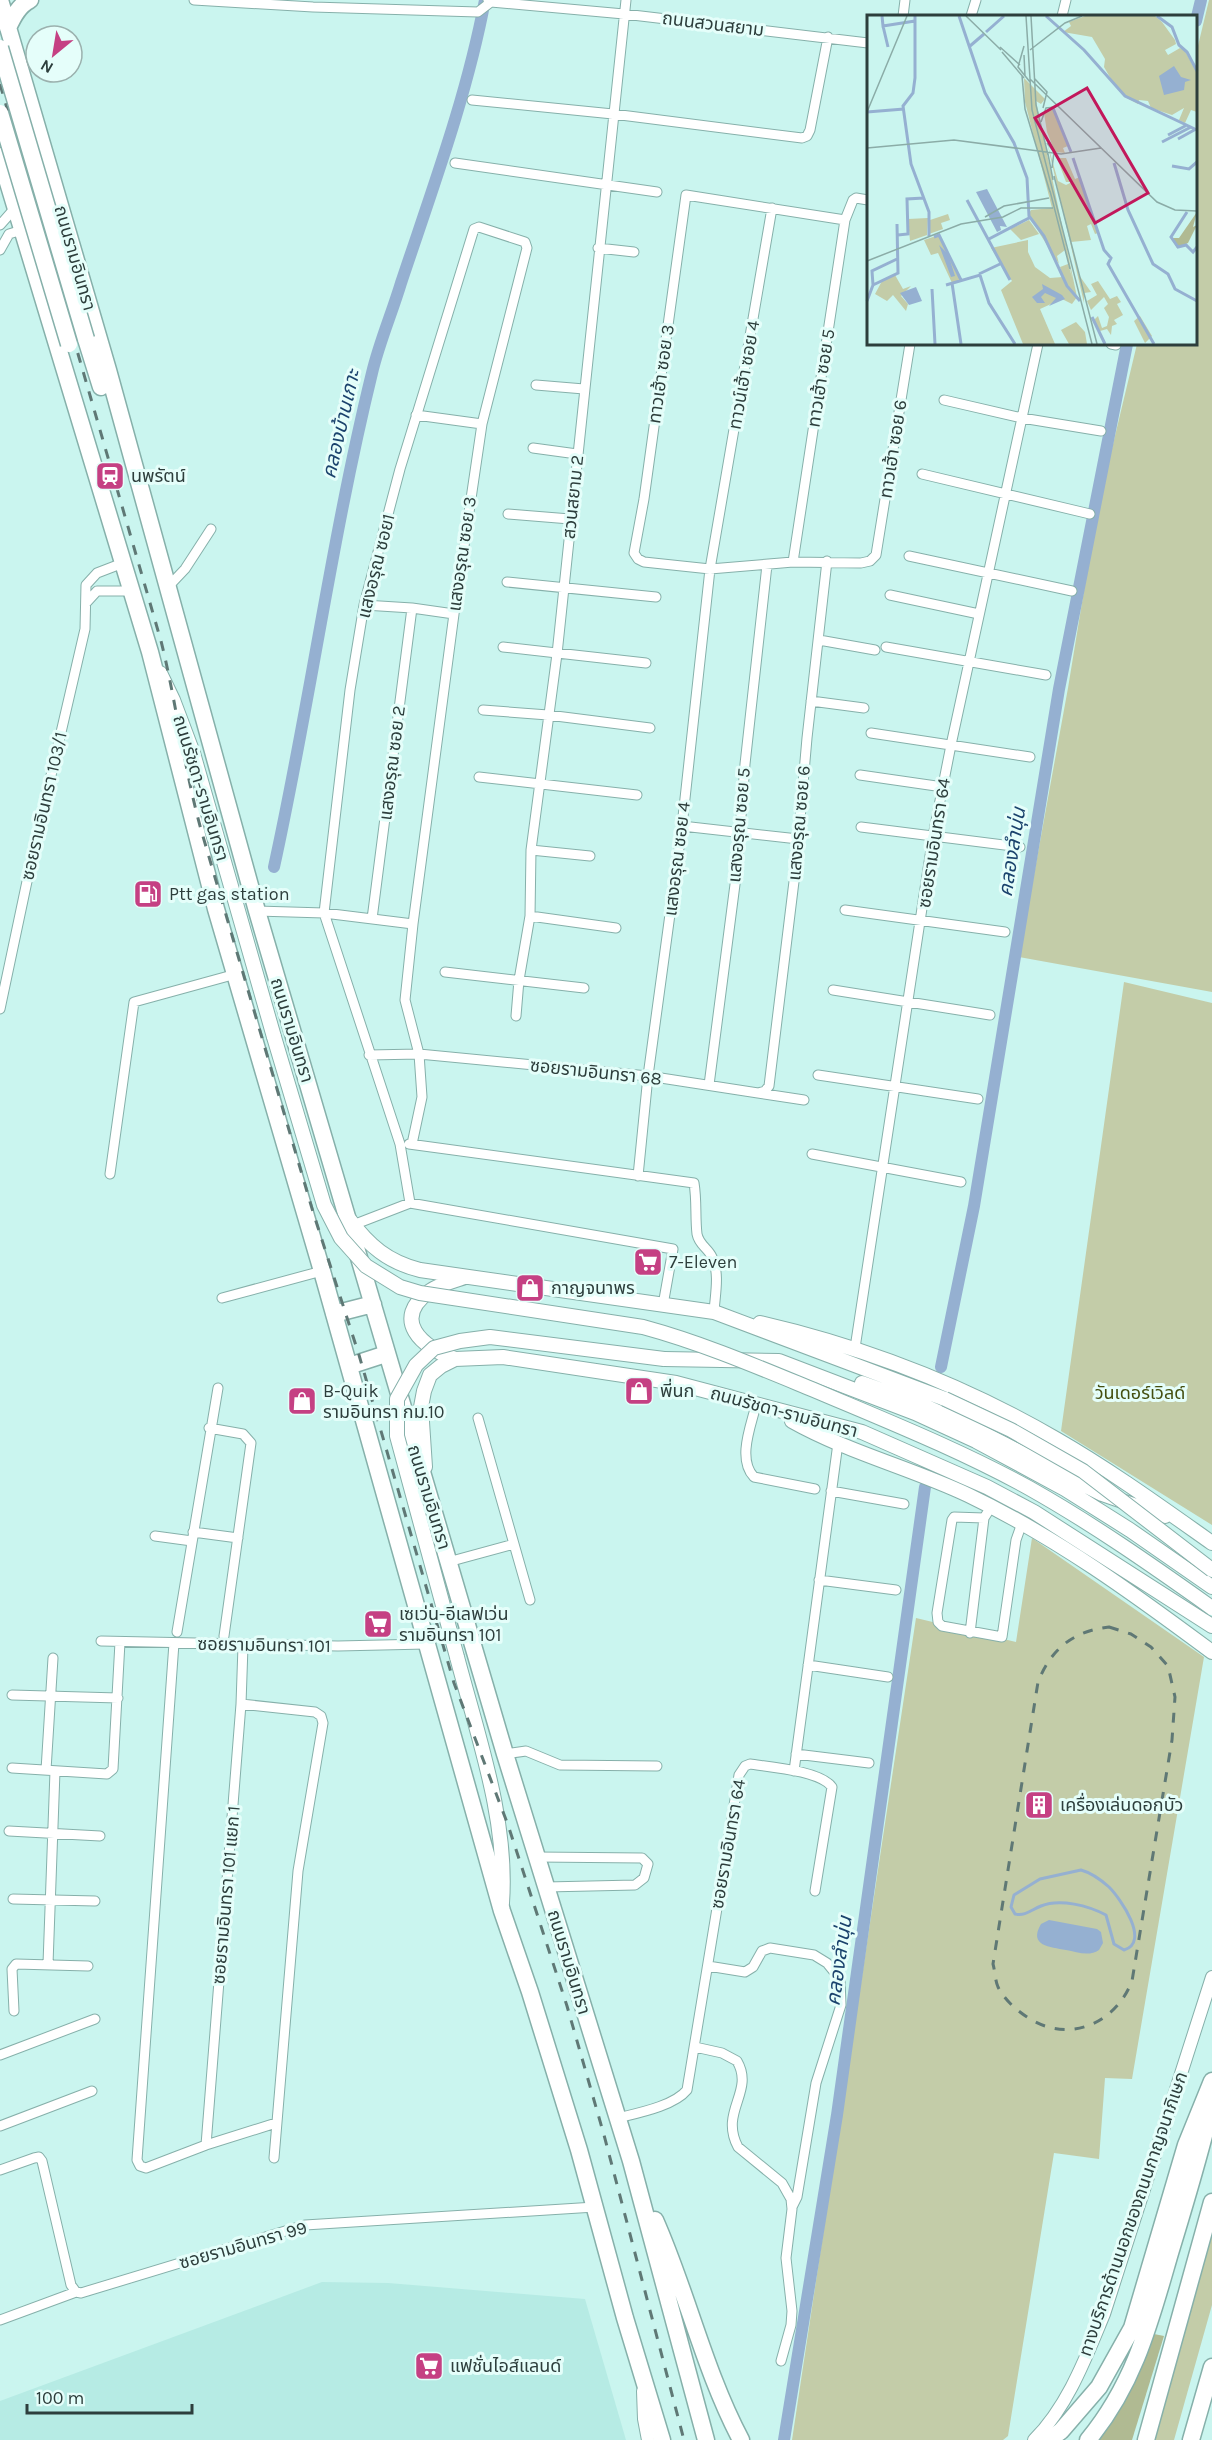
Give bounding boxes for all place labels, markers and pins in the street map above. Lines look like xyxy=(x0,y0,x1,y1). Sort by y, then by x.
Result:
station icon: นพรัตน์ xyxy=(94,460,126,492)
place label: นพรัตน์ xyxy=(131,465,186,487)
fuel station icon: Ptt gas station xyxy=(132,878,164,910)
place label: Ptt gas station xyxy=(169,883,290,905)
supermarket icon: 7-Eleven xyxy=(632,1246,664,1278)
place label: 7-Eleven xyxy=(669,1251,737,1273)
shop icon: กาญจนาพร xyxy=(514,1272,546,1304)
place label: กาญจนาพร xyxy=(551,1277,635,1299)
shop icon: พี่นก xyxy=(623,1375,655,1407)
place label: พี่นก xyxy=(660,1378,694,1402)
place label: B-Quik รามอินทรา กม.10 xyxy=(323,1380,445,1423)
shop icon: B-Quik รามอินทรา กม.10 xyxy=(286,1385,318,1417)
place label: เซเว่น-อีเลฟเว่น รามอินทรา 101 xyxy=(399,1603,508,1646)
supermarket icon: เซเว่น-อีเลฟเว่น รามอินทรา 101 xyxy=(362,1608,394,1640)
building icon: เครื่องเล่นดอกบัว xyxy=(1023,1789,1055,1821)
place label: เครื่องเล่นดอกบัว xyxy=(1060,1792,1183,1816)
supermarket icon: แฟชั่นไอส์แลนด์ xyxy=(413,2350,445,2382)
place label: แฟชั่นไอส์แลนด์ xyxy=(450,2354,561,2377)

